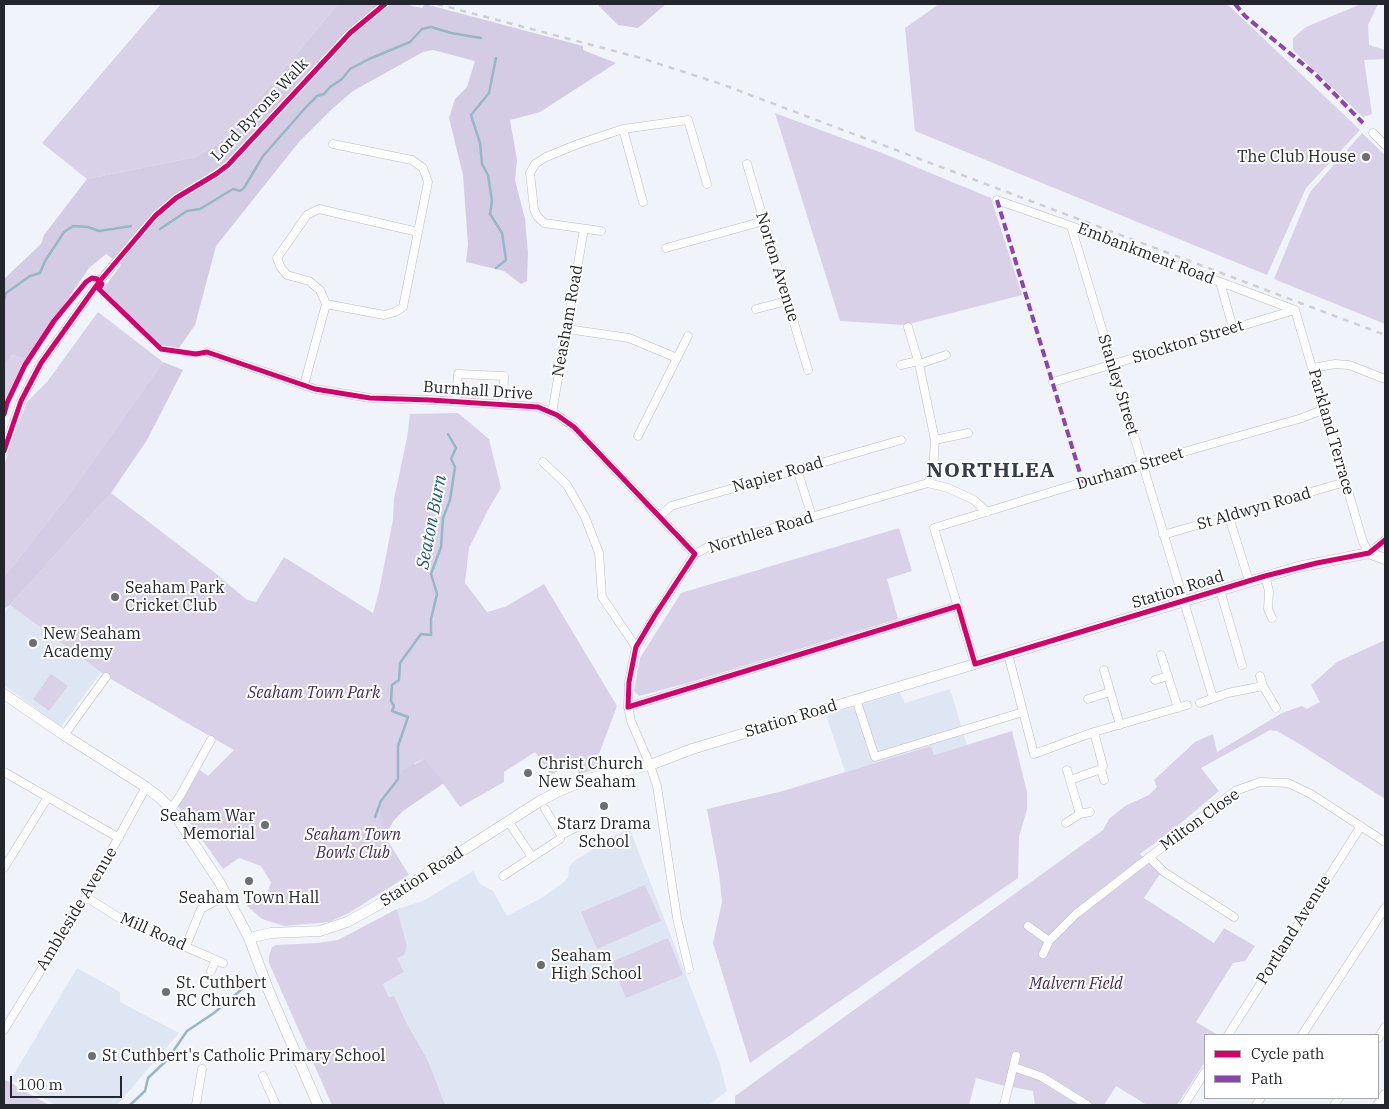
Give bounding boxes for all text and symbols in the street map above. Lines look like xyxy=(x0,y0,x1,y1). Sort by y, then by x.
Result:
street label: Lord Byrons Walk xyxy=(207,55,313,165)
place label: The Club House xyxy=(1237,147,1356,167)
marker: The Club House xyxy=(1360,151,1372,163)
street label: Norton Avenue xyxy=(751,210,803,324)
street label: Embankment Road xyxy=(1075,219,1217,289)
street label: Neasham Road xyxy=(549,263,587,379)
street label: Stockton Street xyxy=(1130,316,1246,368)
street label: Stanley Street xyxy=(1094,332,1142,438)
street label: Parkland Terrace xyxy=(1304,367,1358,497)
street label: Burnhall Drive xyxy=(422,378,534,404)
street label: Durham Street xyxy=(1074,444,1186,494)
street label: Napier Road xyxy=(730,453,826,497)
district label: NORTHLEA xyxy=(926,458,1056,484)
water label: Seaton Burn xyxy=(412,473,452,571)
street label: St Aldwyn Road xyxy=(1195,484,1313,534)
street label: Northlea Road xyxy=(706,508,816,558)
street label: Station Road xyxy=(1130,567,1226,613)
place label: Seaham Park Cricket Club xyxy=(125,578,224,616)
marker: Seaham Park Cricket Club xyxy=(109,591,121,603)
place label: New Seaham Academy xyxy=(43,624,141,662)
marker: New Seaham Academy xyxy=(27,637,39,649)
park label: Seaham Town Park xyxy=(247,683,381,703)
street label: Station Road xyxy=(743,696,839,742)
place label: Christ Church New Seaham xyxy=(538,754,643,792)
marker: Christ Church New Seaham xyxy=(522,767,534,779)
street label: Milton Close xyxy=(1157,785,1243,855)
marker: Starz Drama School xyxy=(598,800,610,812)
place label: Seaham War Memorial xyxy=(160,806,255,844)
place label: Starz Drama School xyxy=(557,814,651,852)
marker: Seaham War Memorial xyxy=(259,819,271,831)
park label: Seaham Town Bowls Club xyxy=(305,825,401,863)
street label: Station Road xyxy=(377,843,467,911)
street label: Ambleside Avenue xyxy=(33,844,121,974)
street label: Portland Avenue xyxy=(1253,872,1335,988)
marker: Seaham Town Hall xyxy=(243,875,255,887)
place label: Seaham Town Hall xyxy=(179,888,319,908)
street label: Mill Road xyxy=(117,909,189,955)
place label: Seaham High School xyxy=(551,946,642,984)
marker: Seaham High School xyxy=(535,959,547,971)
place label: St. Cuthbert RC Church xyxy=(176,973,266,1011)
park label: Malvern Field xyxy=(1029,974,1123,994)
marker: St. Cuthbert RC Church xyxy=(160,986,172,998)
legend xyxy=(1204,1034,1379,1099)
text: Cycle path xyxy=(1251,1044,1324,1063)
place label: St Cuthbert's Catholic Primary School xyxy=(102,1046,385,1066)
marker: St Cuthbert's Catholic Primary School xyxy=(86,1050,98,1062)
scale bar xyxy=(12,1066,125,1098)
text: Path xyxy=(1251,1069,1283,1088)
text: 100 m xyxy=(18,1075,63,1094)

